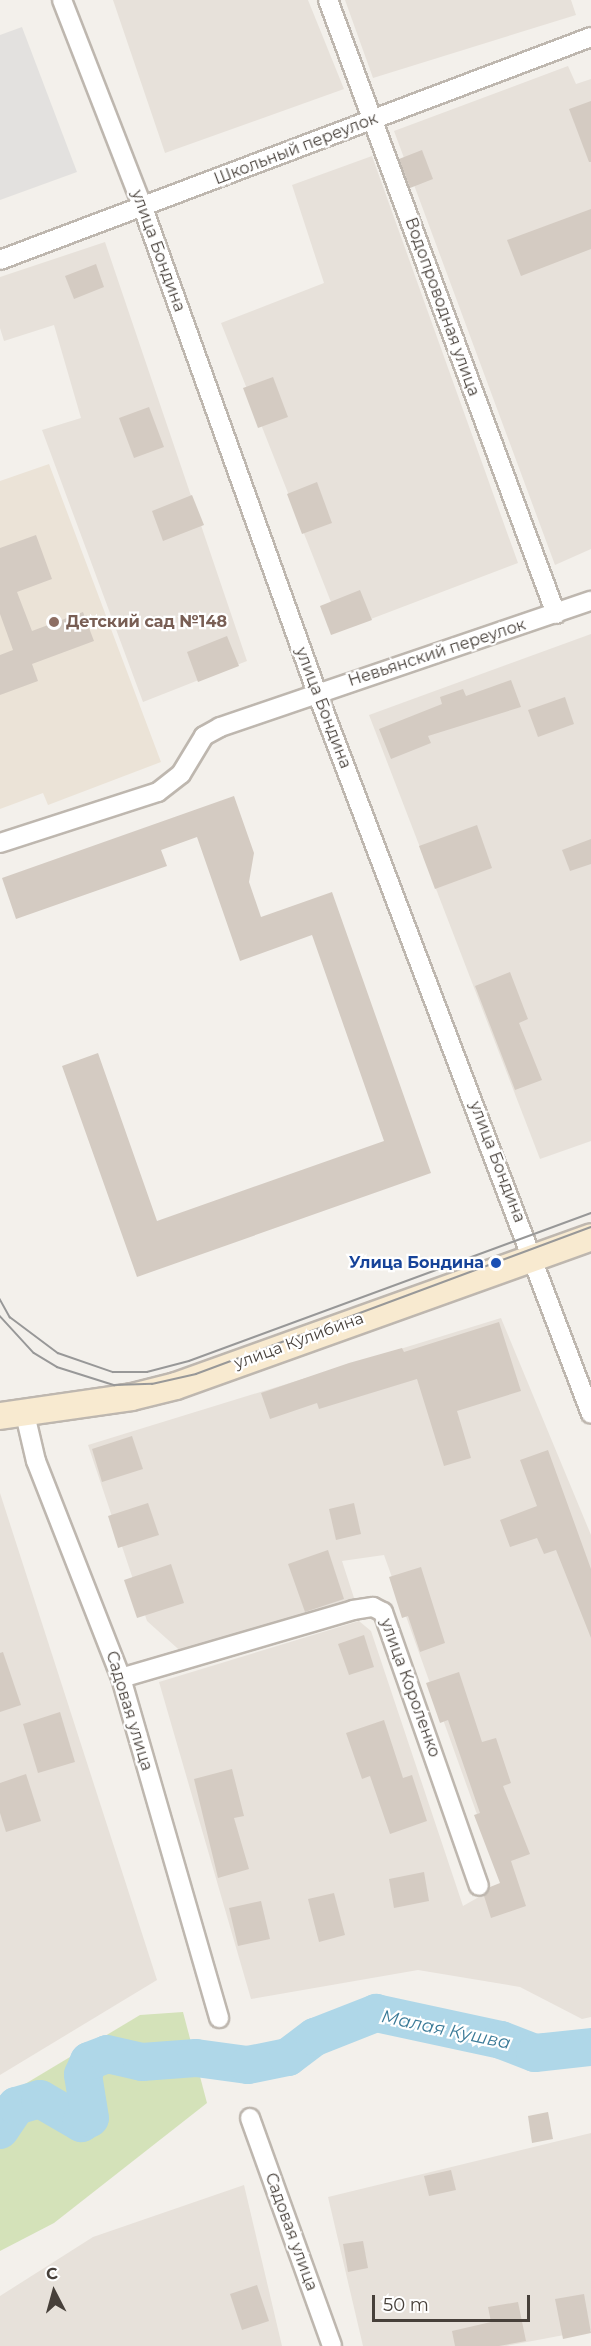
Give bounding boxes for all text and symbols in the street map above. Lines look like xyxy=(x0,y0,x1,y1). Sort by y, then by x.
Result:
street label: Школьный переулок xyxy=(211,109,381,189)
street label: улица Бондина xyxy=(127,187,189,315)
street label: Водопроводная улица xyxy=(401,215,483,399)
place label: Детский сад №148 xyxy=(66,612,227,632)
marker: Детский сад №148 xyxy=(47,615,61,629)
street label: Невьянский переулок xyxy=(346,615,528,691)
street label: улица Бондина xyxy=(291,645,355,771)
street label: улица Бондина xyxy=(465,1099,529,1225)
place label: Улица Бондина xyxy=(349,1253,484,1273)
marker: Улица Бондина xyxy=(489,1256,503,1270)
street label: улица Кулибина xyxy=(232,1309,366,1373)
street label: улица Короленко xyxy=(376,1616,444,1760)
street label: Садовая улица xyxy=(102,1649,156,1773)
water label: Малая Кушва xyxy=(379,2006,513,2054)
street label: Садовая улица xyxy=(261,2170,321,2294)
north arrow xyxy=(24,2262,84,2322)
text: С xyxy=(45,2264,59,2284)
scale bar xyxy=(375,2283,532,2321)
text: 50 m xyxy=(383,2294,429,2316)

